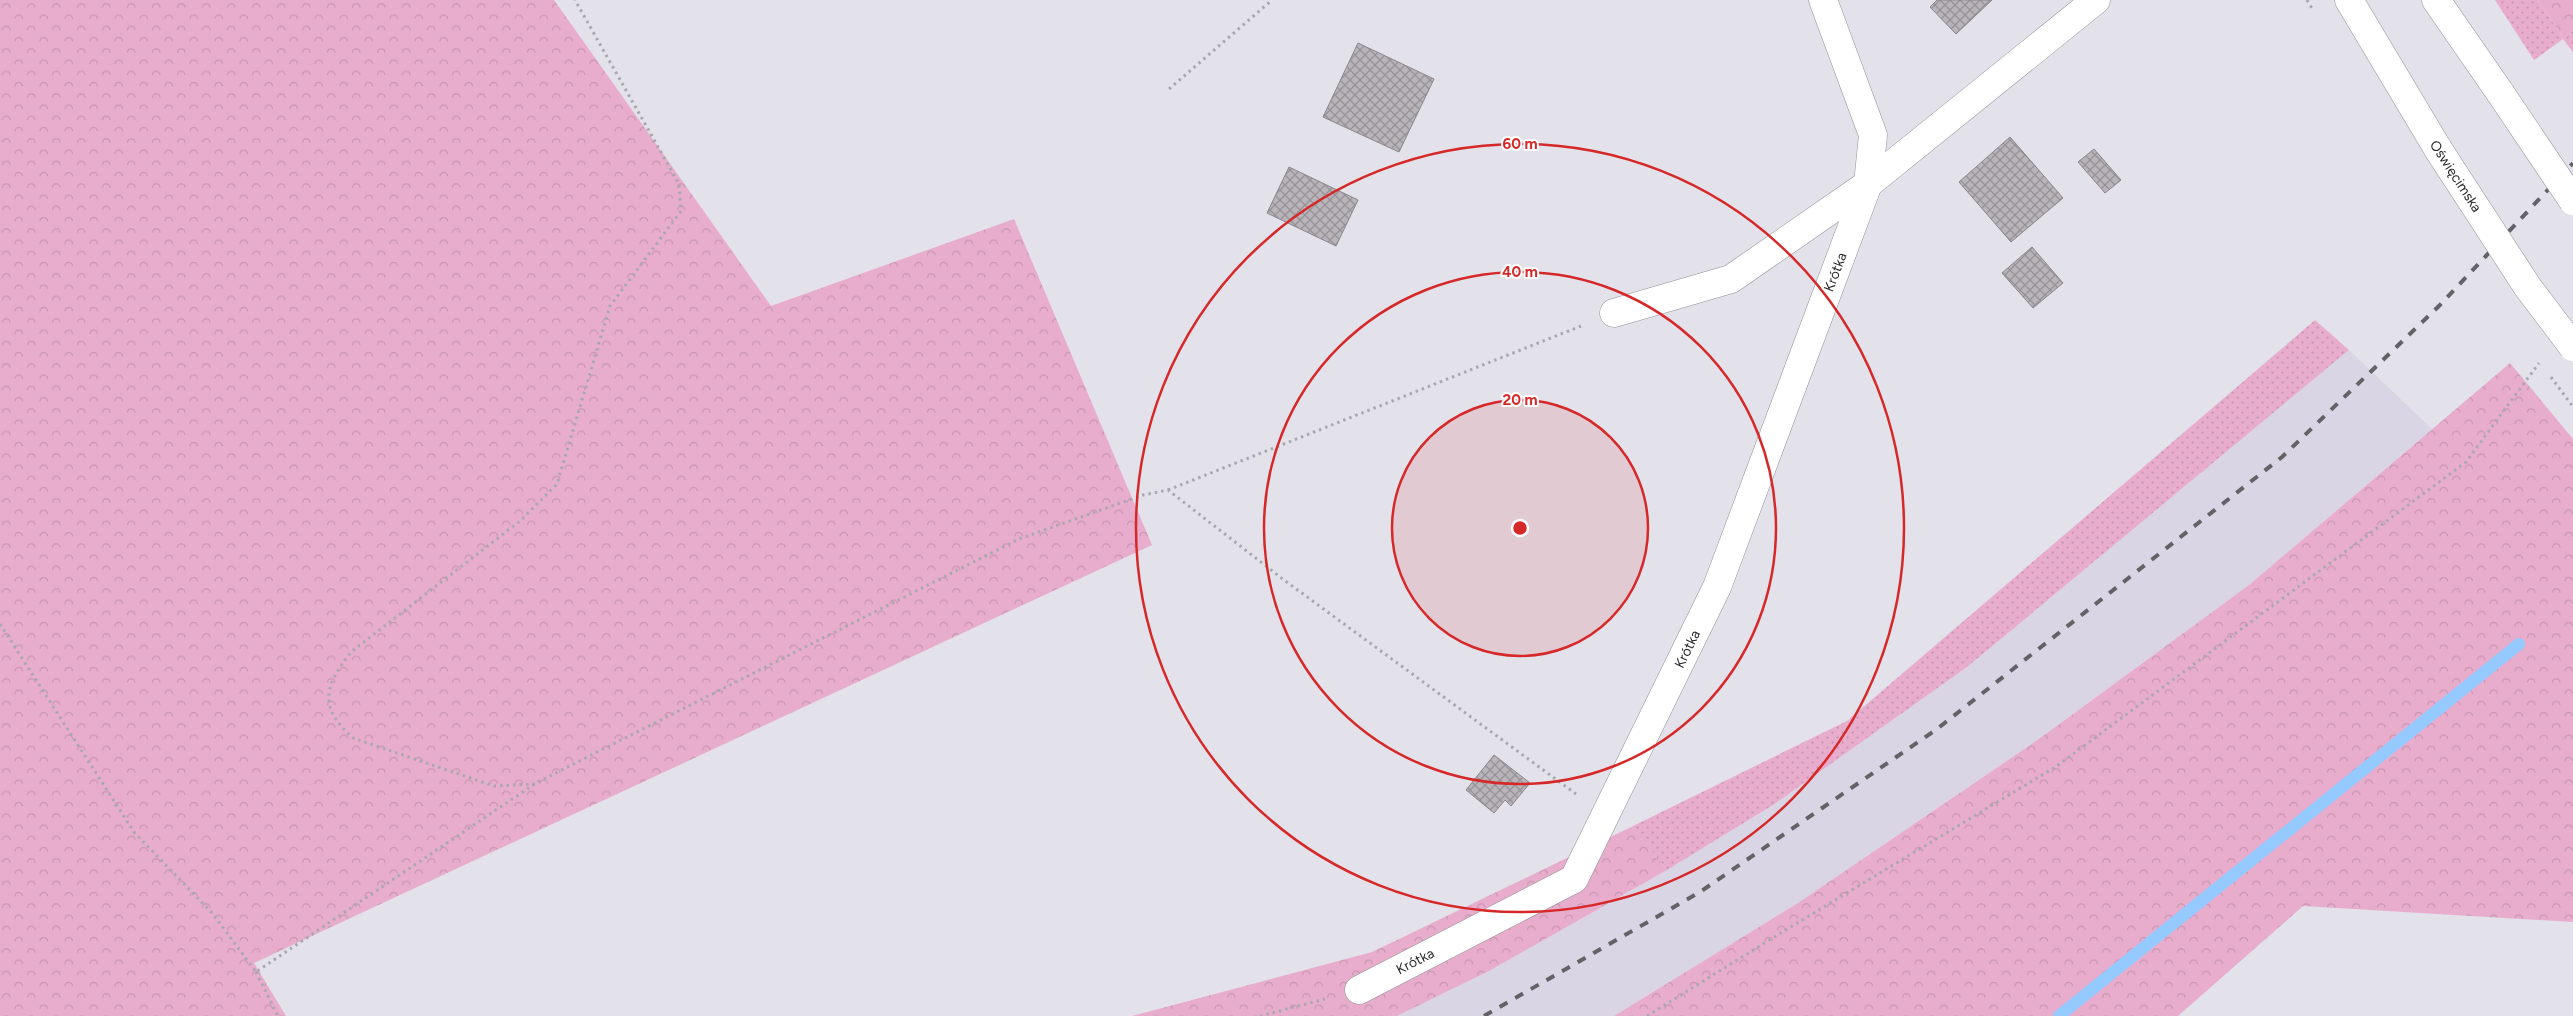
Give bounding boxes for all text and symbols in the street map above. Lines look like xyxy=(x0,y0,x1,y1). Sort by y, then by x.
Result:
text: 60 m xyxy=(1502,135,1538,153)
street label: Oświęcimska xyxy=(2426,137,2485,215)
street label: Krótka xyxy=(1820,250,1851,294)
text: 40 m xyxy=(1502,263,1538,281)
text: 20 m xyxy=(1502,391,1538,409)
centre of rings xyxy=(1511,519,1529,537)
street label: Krótka xyxy=(1671,627,1704,671)
street label: Krótka xyxy=(1393,945,1437,978)

